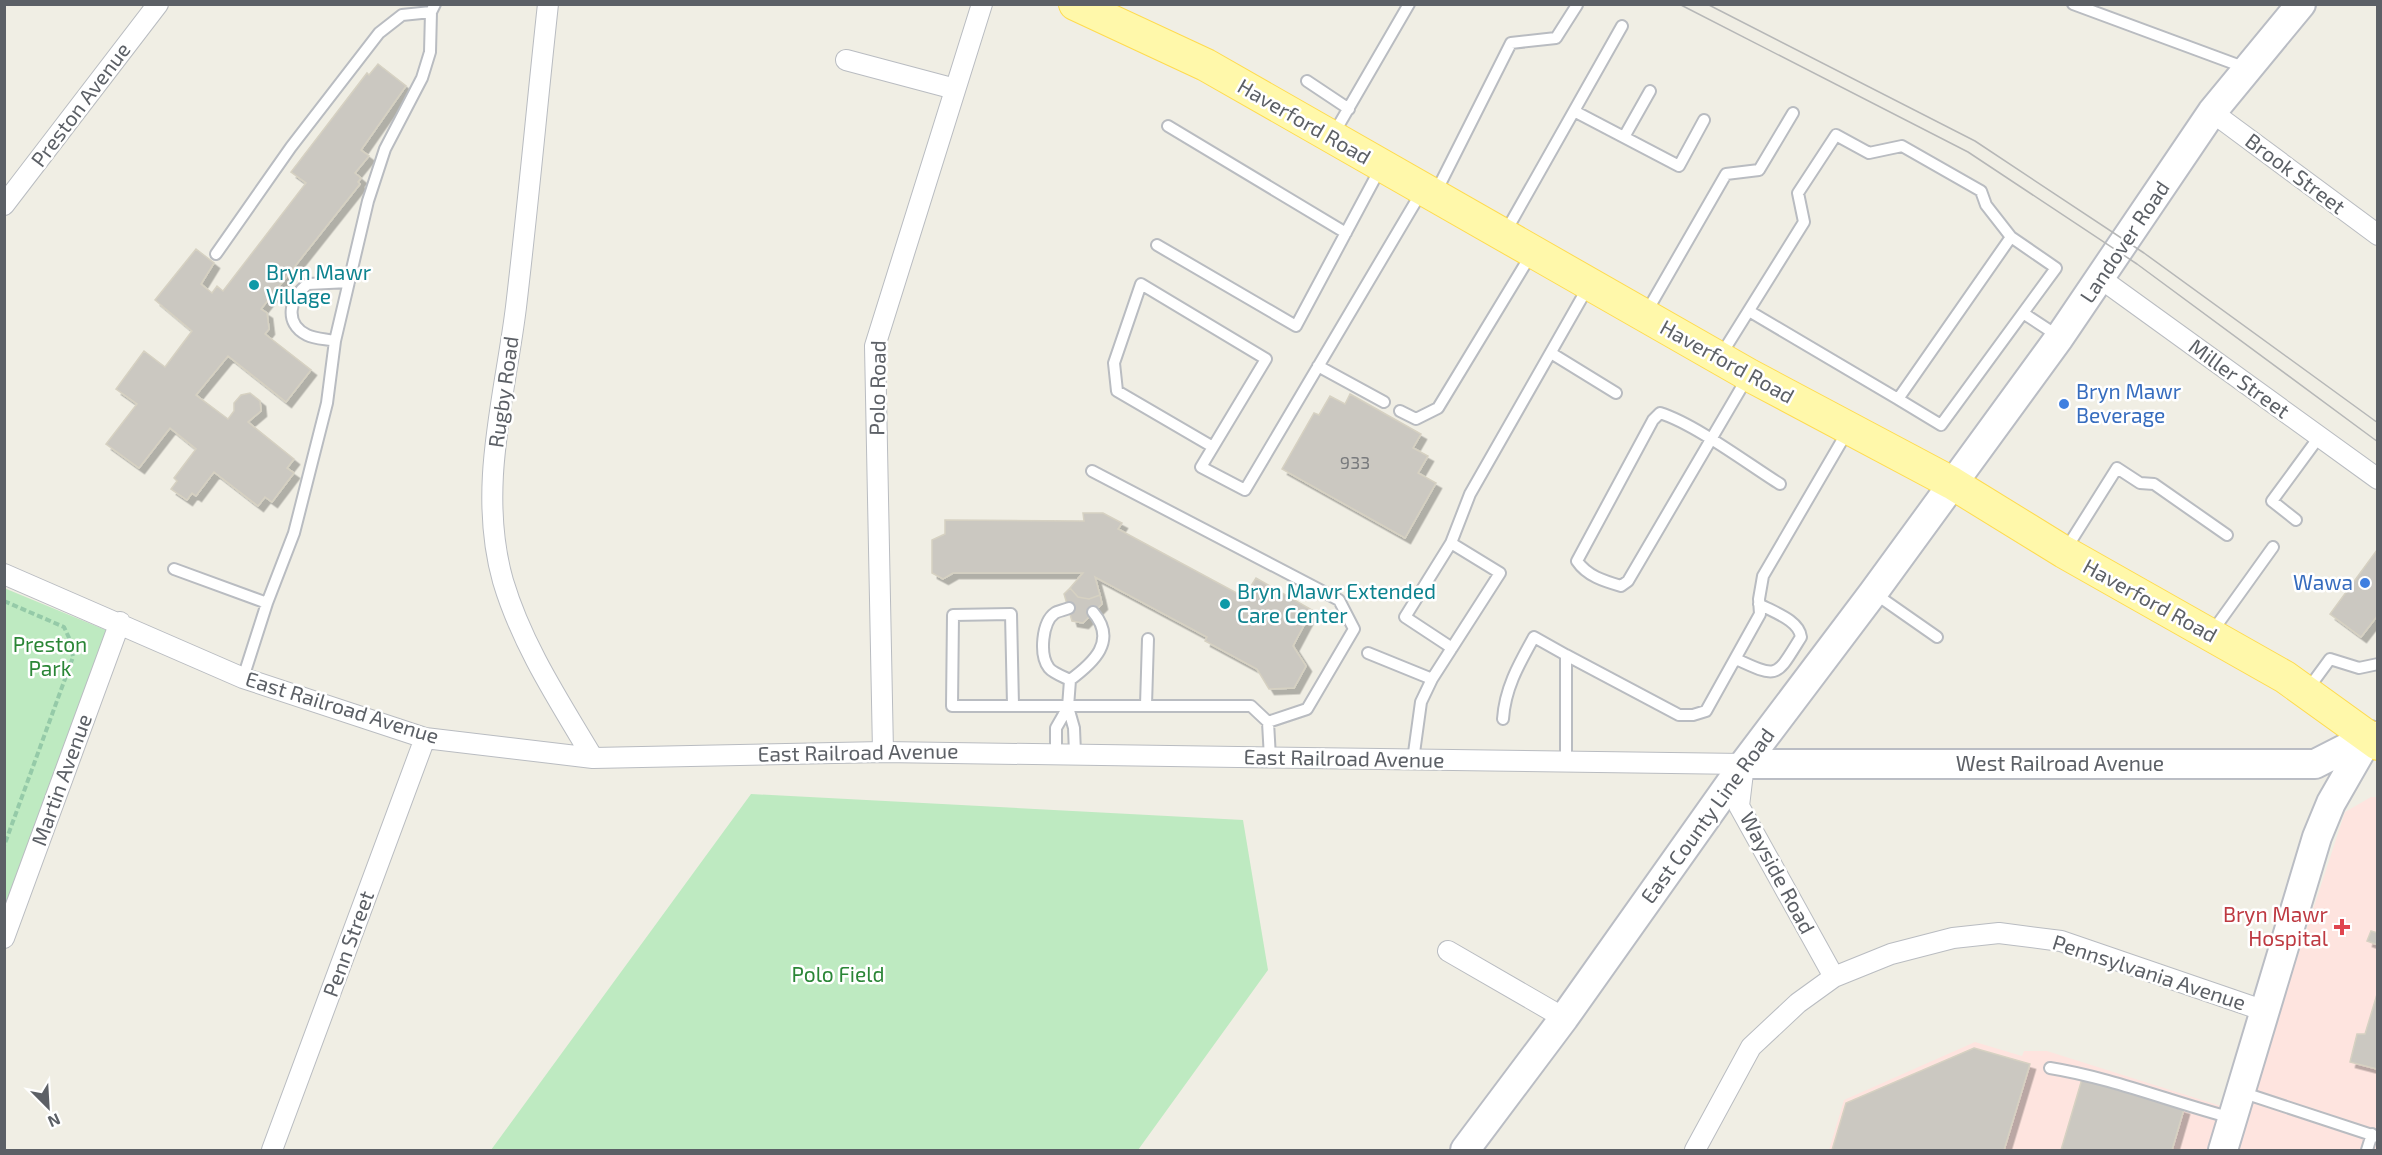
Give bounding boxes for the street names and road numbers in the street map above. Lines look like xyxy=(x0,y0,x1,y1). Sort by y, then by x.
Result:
street label: Preston Avenue xyxy=(25,37,135,171)
street label: Haverford Road xyxy=(1234,73,1376,169)
street label: Brook Street xyxy=(2241,127,2351,218)
street label: Landover Road xyxy=(2074,175,2174,307)
street label: Haverford Road xyxy=(1656,314,1799,408)
street label: Miller Street xyxy=(2185,333,2295,423)
street label: Rugby Road xyxy=(482,334,523,449)
street label: Polo Road xyxy=(863,340,890,436)
street label: Haverford Road xyxy=(2079,553,2222,647)
street label: East Railroad Avenue xyxy=(243,665,442,748)
street label: Martin Avenue xyxy=(25,710,96,849)
street label: East County Line Road xyxy=(1635,723,1779,908)
street label: East Railroad Avenue xyxy=(757,737,959,766)
street label: East Railroad Avenue xyxy=(1243,743,1445,772)
street label: West Railroad Avenue xyxy=(1956,750,2164,775)
street label: Wayside Road xyxy=(1736,807,1821,938)
street label: Penn Street xyxy=(317,887,378,1000)
street label: Pennsylvania Avenue xyxy=(2050,929,2249,1015)

